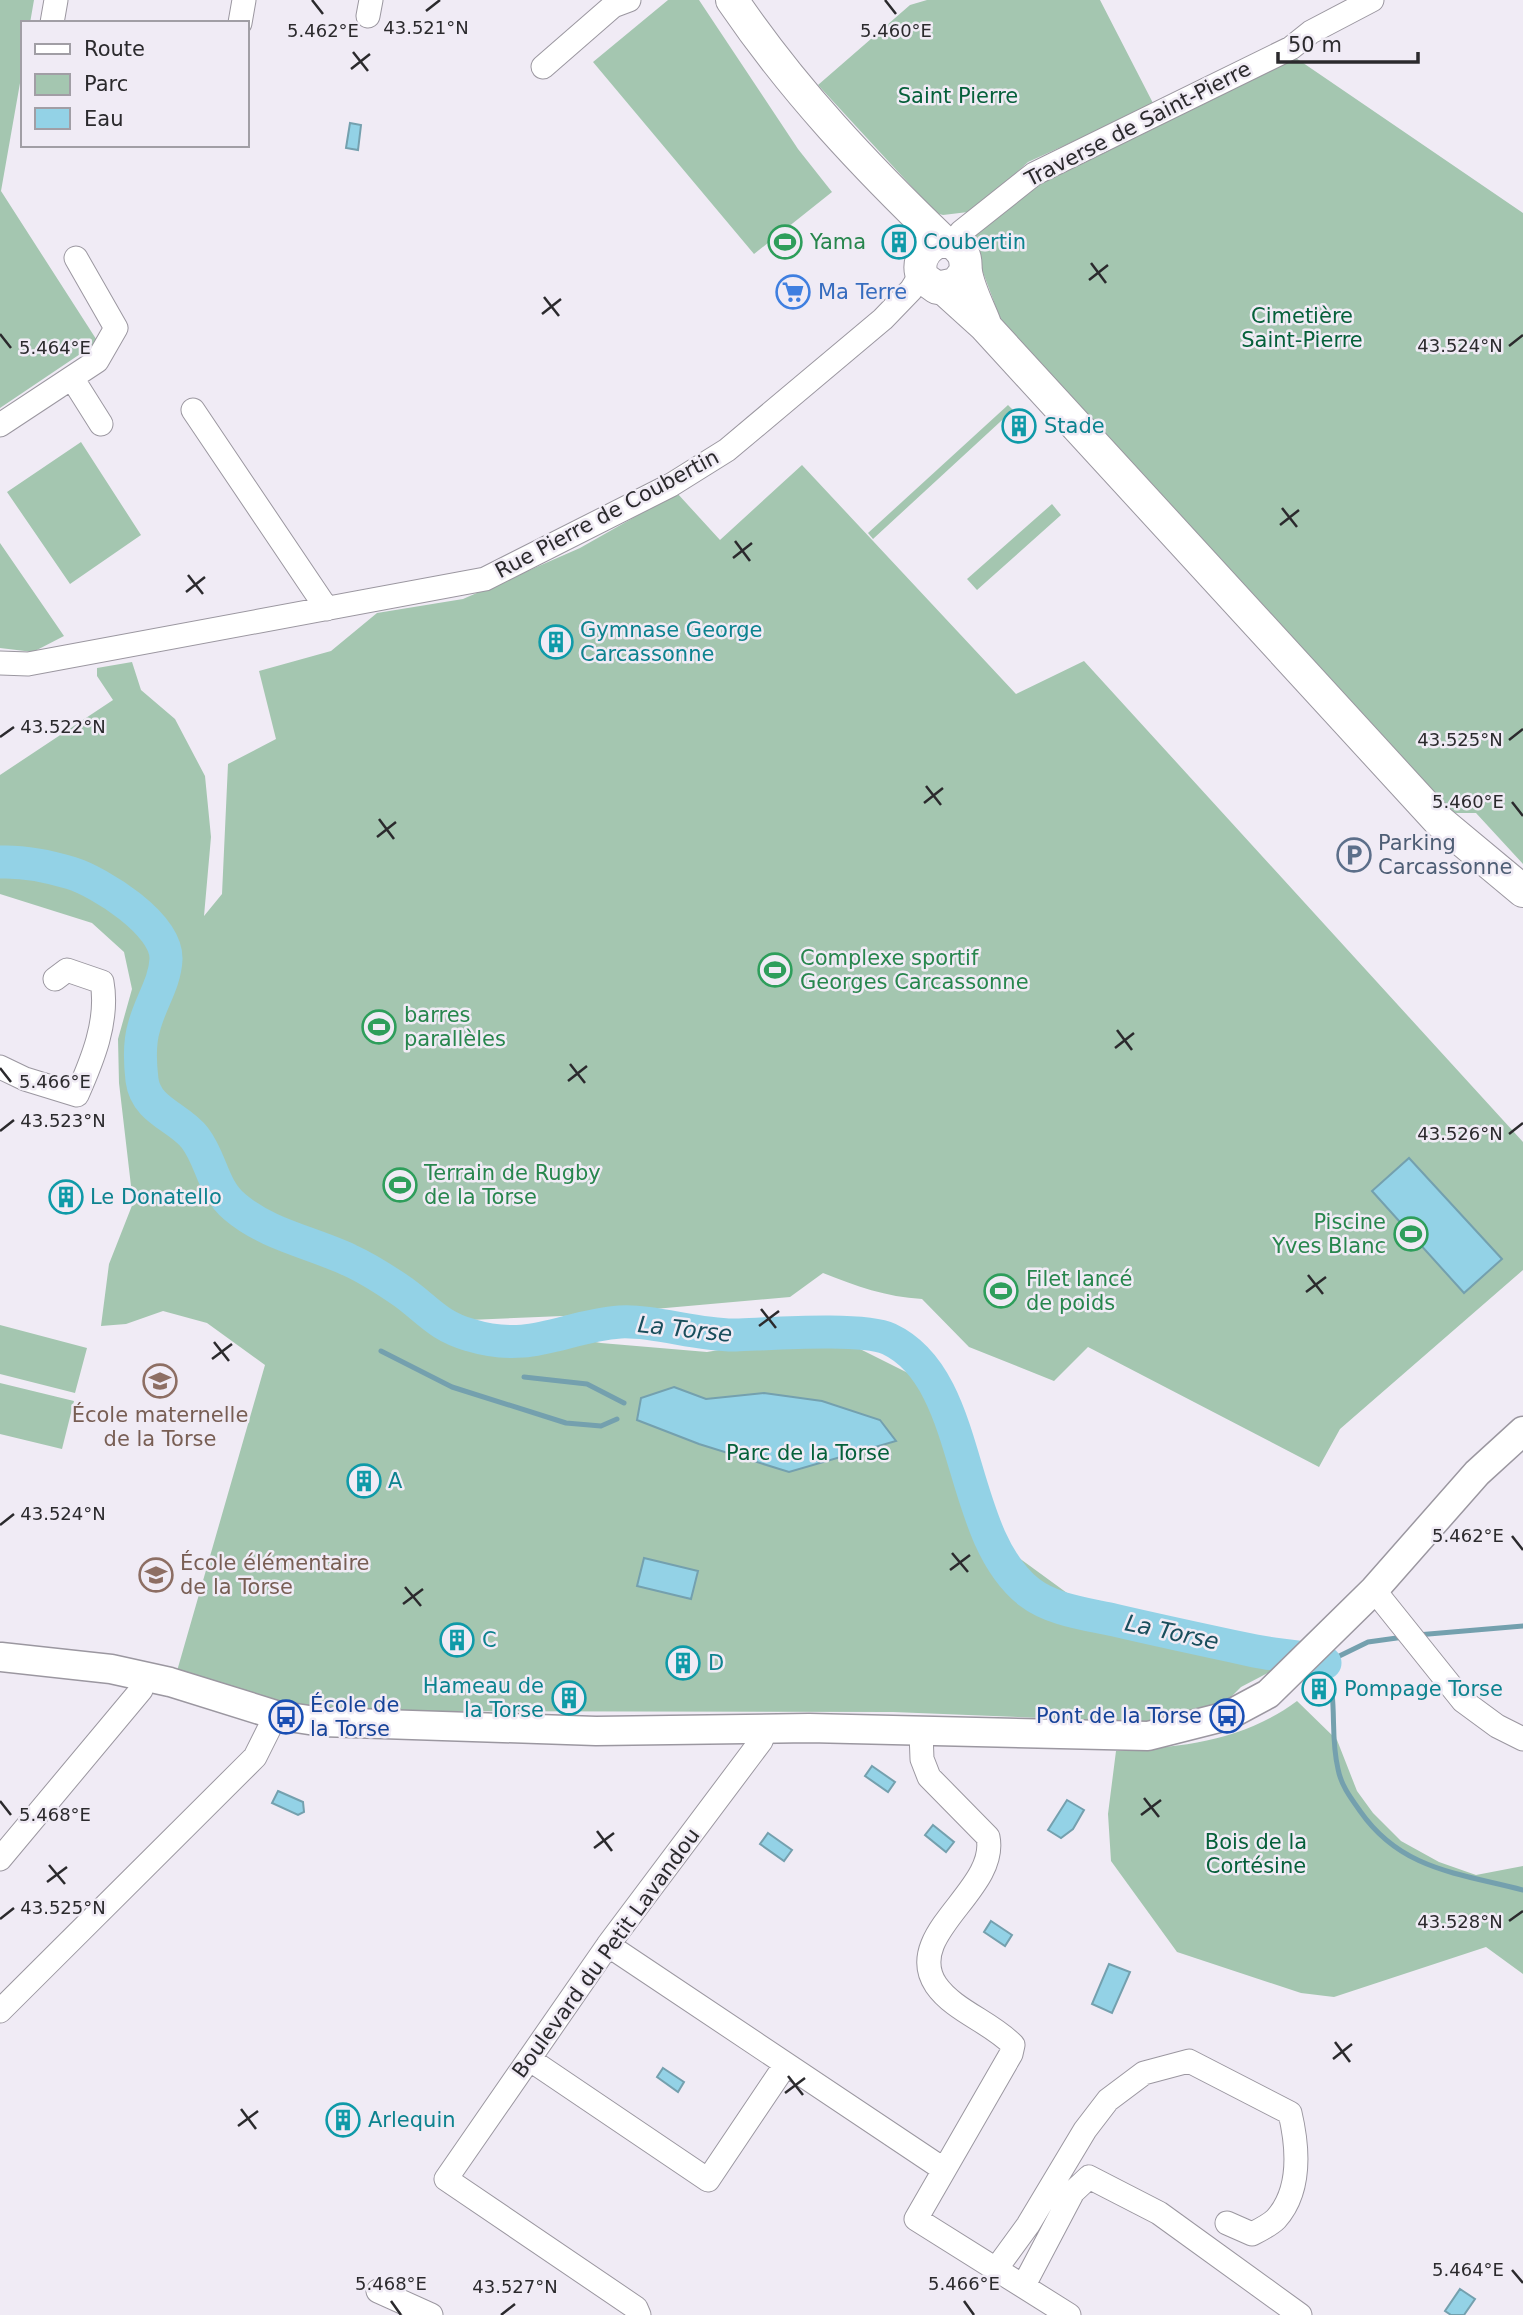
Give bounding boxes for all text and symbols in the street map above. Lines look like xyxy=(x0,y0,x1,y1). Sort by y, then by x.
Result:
text: 43.521°N xyxy=(383,17,469,38)
text: 5.462°E xyxy=(287,20,359,41)
text: 5.460°E xyxy=(860,20,932,41)
legend xyxy=(21,21,248,147)
scale bar xyxy=(1278,21,1418,65)
text: 50 m xyxy=(1288,33,1342,57)
text: Route xyxy=(84,37,145,61)
street label: Traverse de Saint-Pierre xyxy=(1020,57,1255,192)
text: Parc xyxy=(84,72,128,96)
park label: Saint Pierre xyxy=(898,84,1018,108)
text: Eau xyxy=(84,107,123,131)
sports icon: Yama xyxy=(766,223,804,261)
building icon: Coubertin xyxy=(880,223,918,261)
place label: Yama xyxy=(809,230,866,254)
place label: Coubertin xyxy=(923,230,1026,254)
supermarket icon: Ma Terre xyxy=(774,273,812,311)
place label: Ma Terre xyxy=(818,280,907,304)
park label: Cimetière Saint-Pierre xyxy=(1241,304,1363,352)
text: 43.524°N xyxy=(1417,335,1503,356)
text: 5.464°E xyxy=(19,337,91,358)
building icon: Stade xyxy=(1000,407,1038,445)
place label: Stade xyxy=(1044,414,1105,438)
street label: Rue Pierre de Coubertin xyxy=(491,445,723,583)
place label: Gymnase George Carcassonne xyxy=(580,618,762,666)
building icon: Gymnase George Carcassonne xyxy=(537,623,575,661)
text: 43.522°N xyxy=(20,716,106,737)
text: 43.525°N xyxy=(1417,729,1503,750)
text: 5.460°E xyxy=(1432,791,1504,812)
place label: Parking Carcassonne xyxy=(1378,831,1512,879)
parking icon: Parking Carcassonne xyxy=(1335,836,1373,874)
place label: Complexe sportif Georges Carcassonne xyxy=(800,946,1029,994)
sports icon: Complexe sportif Georges Carcassonne xyxy=(756,951,794,989)
place label: barres parallèles xyxy=(404,1003,506,1051)
sports icon: barres parallèles xyxy=(360,1008,398,1046)
text: 5.466°E xyxy=(19,1071,91,1092)
text: 43.523°N xyxy=(20,1110,106,1131)
text: 43.526°N xyxy=(1417,1123,1503,1144)
place label: Terrain de Rugby de la Torse xyxy=(423,1161,601,1209)
sports icon: Terrain de Rugby de la Torse xyxy=(381,1166,419,1204)
building icon: Le Donatello xyxy=(47,1178,85,1216)
place label: Le Donatello xyxy=(90,1185,222,1209)
place label: Piscine Yves Blanc xyxy=(1271,1210,1386,1258)
sports icon: Piscine Yves Blanc xyxy=(1392,1215,1430,1253)
place label: Filet lancé de poids xyxy=(1026,1267,1133,1315)
sports icon: Filet lancé de poids xyxy=(982,1272,1020,1310)
water label: La Torse xyxy=(636,1311,734,1347)
school or university icon: École maternelle de la Torse xyxy=(141,1362,179,1400)
place label: École maternelle de la Torse xyxy=(72,1402,248,1451)
park label: Parc de la Torse xyxy=(726,1441,890,1465)
building icon: A xyxy=(345,1462,383,1500)
place label: A xyxy=(388,1469,403,1493)
text: 43.524°N xyxy=(20,1503,106,1524)
text: 5.462°E xyxy=(1432,1525,1504,1546)
place label: École élémentaire de la Torse xyxy=(180,1550,369,1599)
school or university icon: École élémentaire de la Torse xyxy=(137,1556,175,1594)
water label: La Torse xyxy=(1123,1609,1221,1655)
building icon: C xyxy=(438,1621,476,1659)
place label: C xyxy=(482,1628,497,1652)
building icon: D xyxy=(664,1644,702,1682)
place label: D xyxy=(708,1651,724,1675)
building icon: Pompage Torse xyxy=(1300,1670,1338,1708)
place label: Hameau de la Torse xyxy=(423,1674,544,1722)
place label: Pompage Torse xyxy=(1344,1677,1503,1701)
building icon: Hameau de la Torse xyxy=(550,1679,588,1717)
place label: École de la Torse xyxy=(310,1692,399,1741)
bus stop icon: Pont de la Torse xyxy=(1208,1697,1246,1735)
bus stop icon: École de la Torse xyxy=(267,1698,305,1736)
place label: Pont de la Torse xyxy=(1036,1704,1202,1728)
text: 5.468°E xyxy=(19,1804,91,1825)
street label: Boulevard du Petit Lavandou xyxy=(507,1824,705,2082)
park label: Bois de la Cortésine xyxy=(1205,1830,1307,1878)
text: 43.525°N xyxy=(20,1897,106,1918)
text: 43.528°N xyxy=(1417,1911,1503,1932)
building icon: Arlequin xyxy=(324,2101,362,2139)
place label: Arlequin xyxy=(368,2108,456,2132)
text: 5.464°E xyxy=(1432,2259,1504,2280)
text: 5.468°E xyxy=(355,2273,427,2294)
text: 5.466°E xyxy=(928,2273,1000,2294)
text: 43.527°N xyxy=(472,2276,558,2297)

